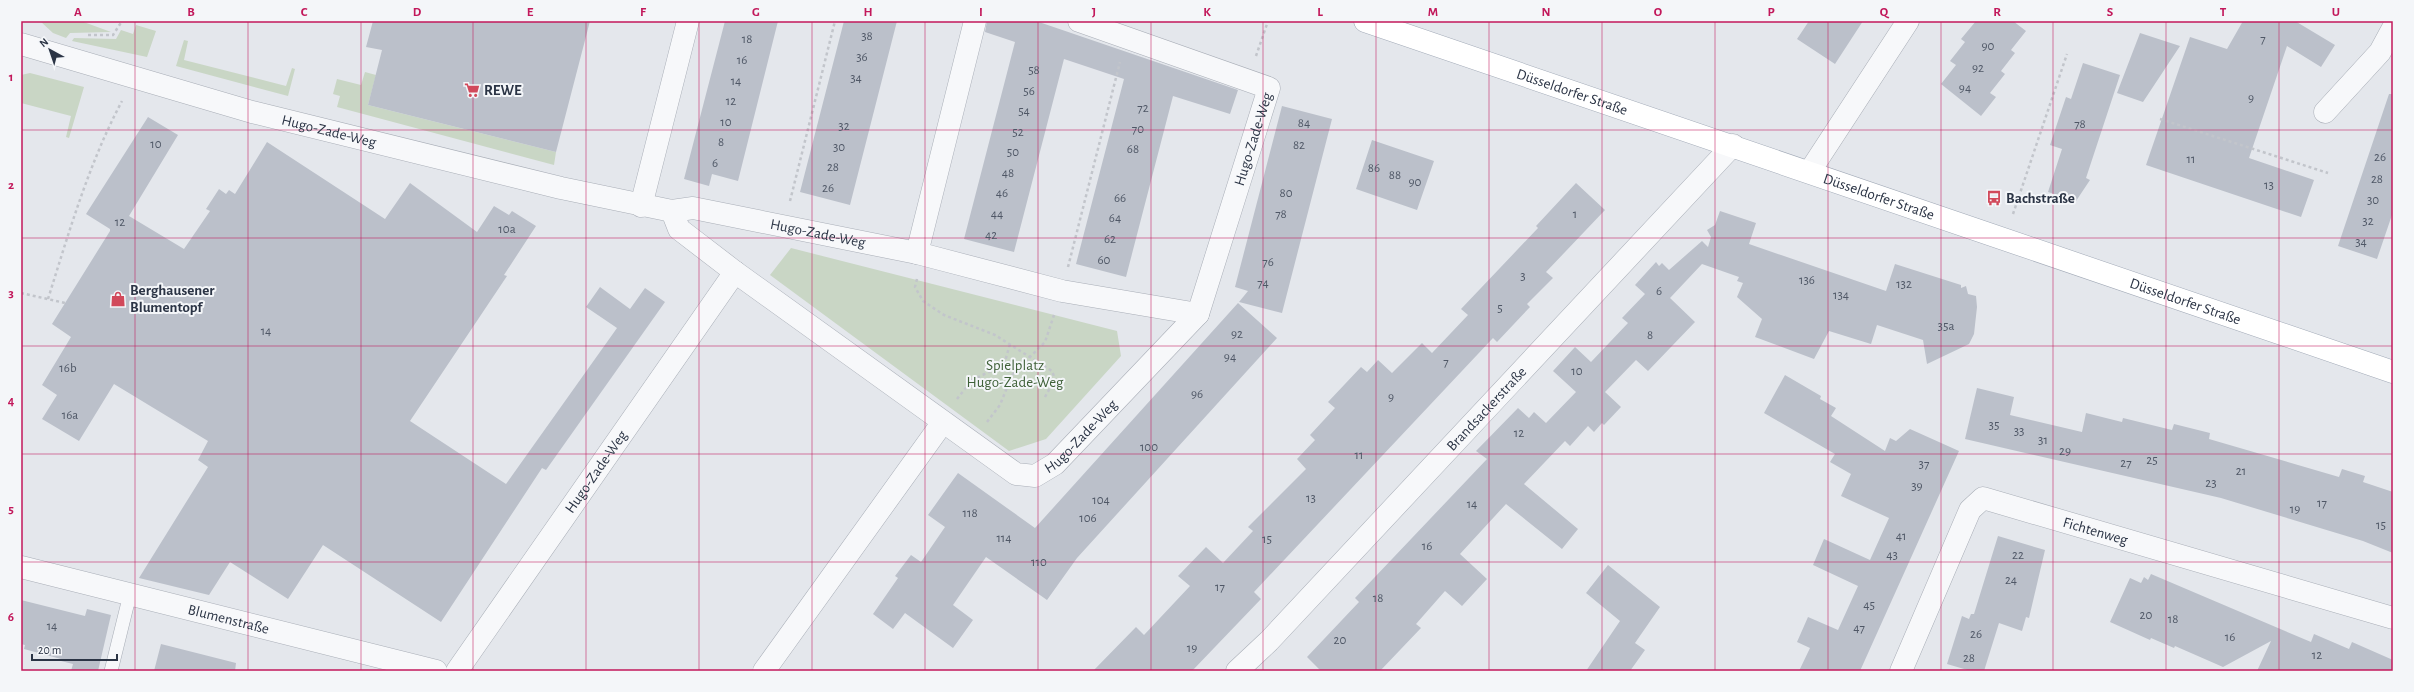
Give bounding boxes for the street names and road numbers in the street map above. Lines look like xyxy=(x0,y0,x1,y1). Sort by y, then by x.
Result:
street label: Düsseldorfer Straße xyxy=(1515,66,1630,118)
street label: Hugo-Zade-Weg xyxy=(1231,90,1275,188)
street label: Hugo-Zade-Weg xyxy=(280,112,378,150)
street label: Düsseldorfer Straße xyxy=(1821,171,1936,222)
street label: Hugo-Zade-Weg xyxy=(769,216,868,250)
street label: Düsseldorfer Straße xyxy=(2128,275,2243,327)
street label: Brandsackerstraße xyxy=(1444,364,1529,454)
street label: Hugo-Zade-Weg xyxy=(1042,396,1120,476)
street label: Hugo-Zade-Weg xyxy=(562,427,630,516)
street label: Fichtenweg xyxy=(2061,514,2130,548)
street label: Blumenstraße xyxy=(186,602,271,636)

